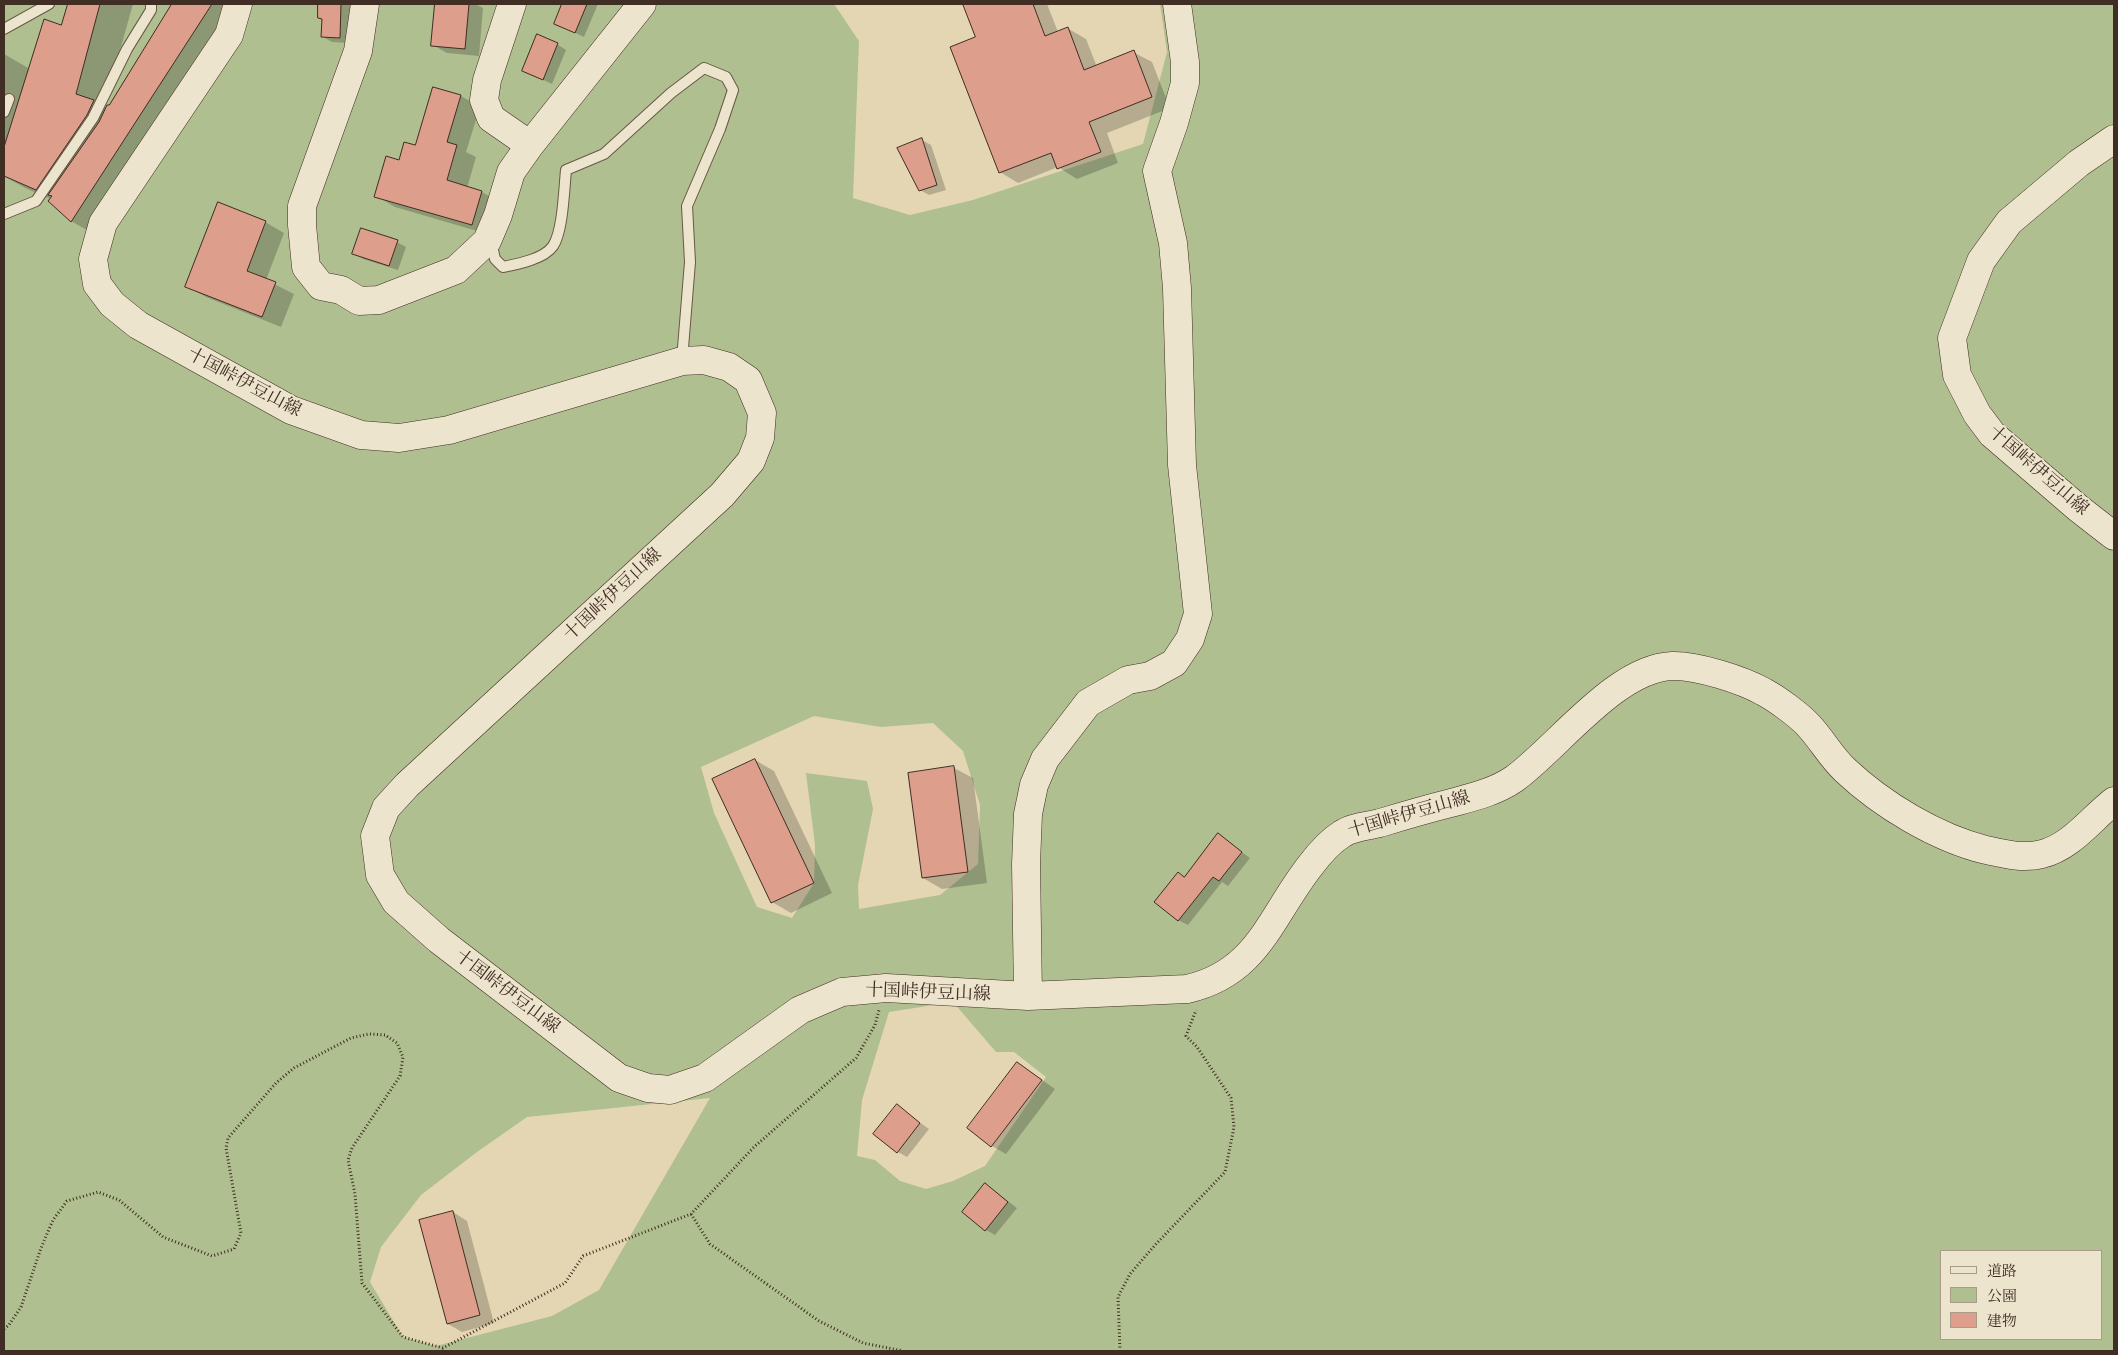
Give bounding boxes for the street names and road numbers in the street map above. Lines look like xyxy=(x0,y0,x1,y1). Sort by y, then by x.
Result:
street label: 十国峠伊豆山線 xyxy=(183,344,305,422)
street label: 十国峠伊豆山線 xyxy=(1983,422,2093,520)
street label: 十国峠伊豆山線 xyxy=(560,544,666,646)
street label: 十国峠伊豆山線 xyxy=(1345,787,1473,843)
street label: 十国峠伊豆山線 xyxy=(450,945,564,1039)
street label: 十国峠伊豆山線 xyxy=(865,980,991,1006)

